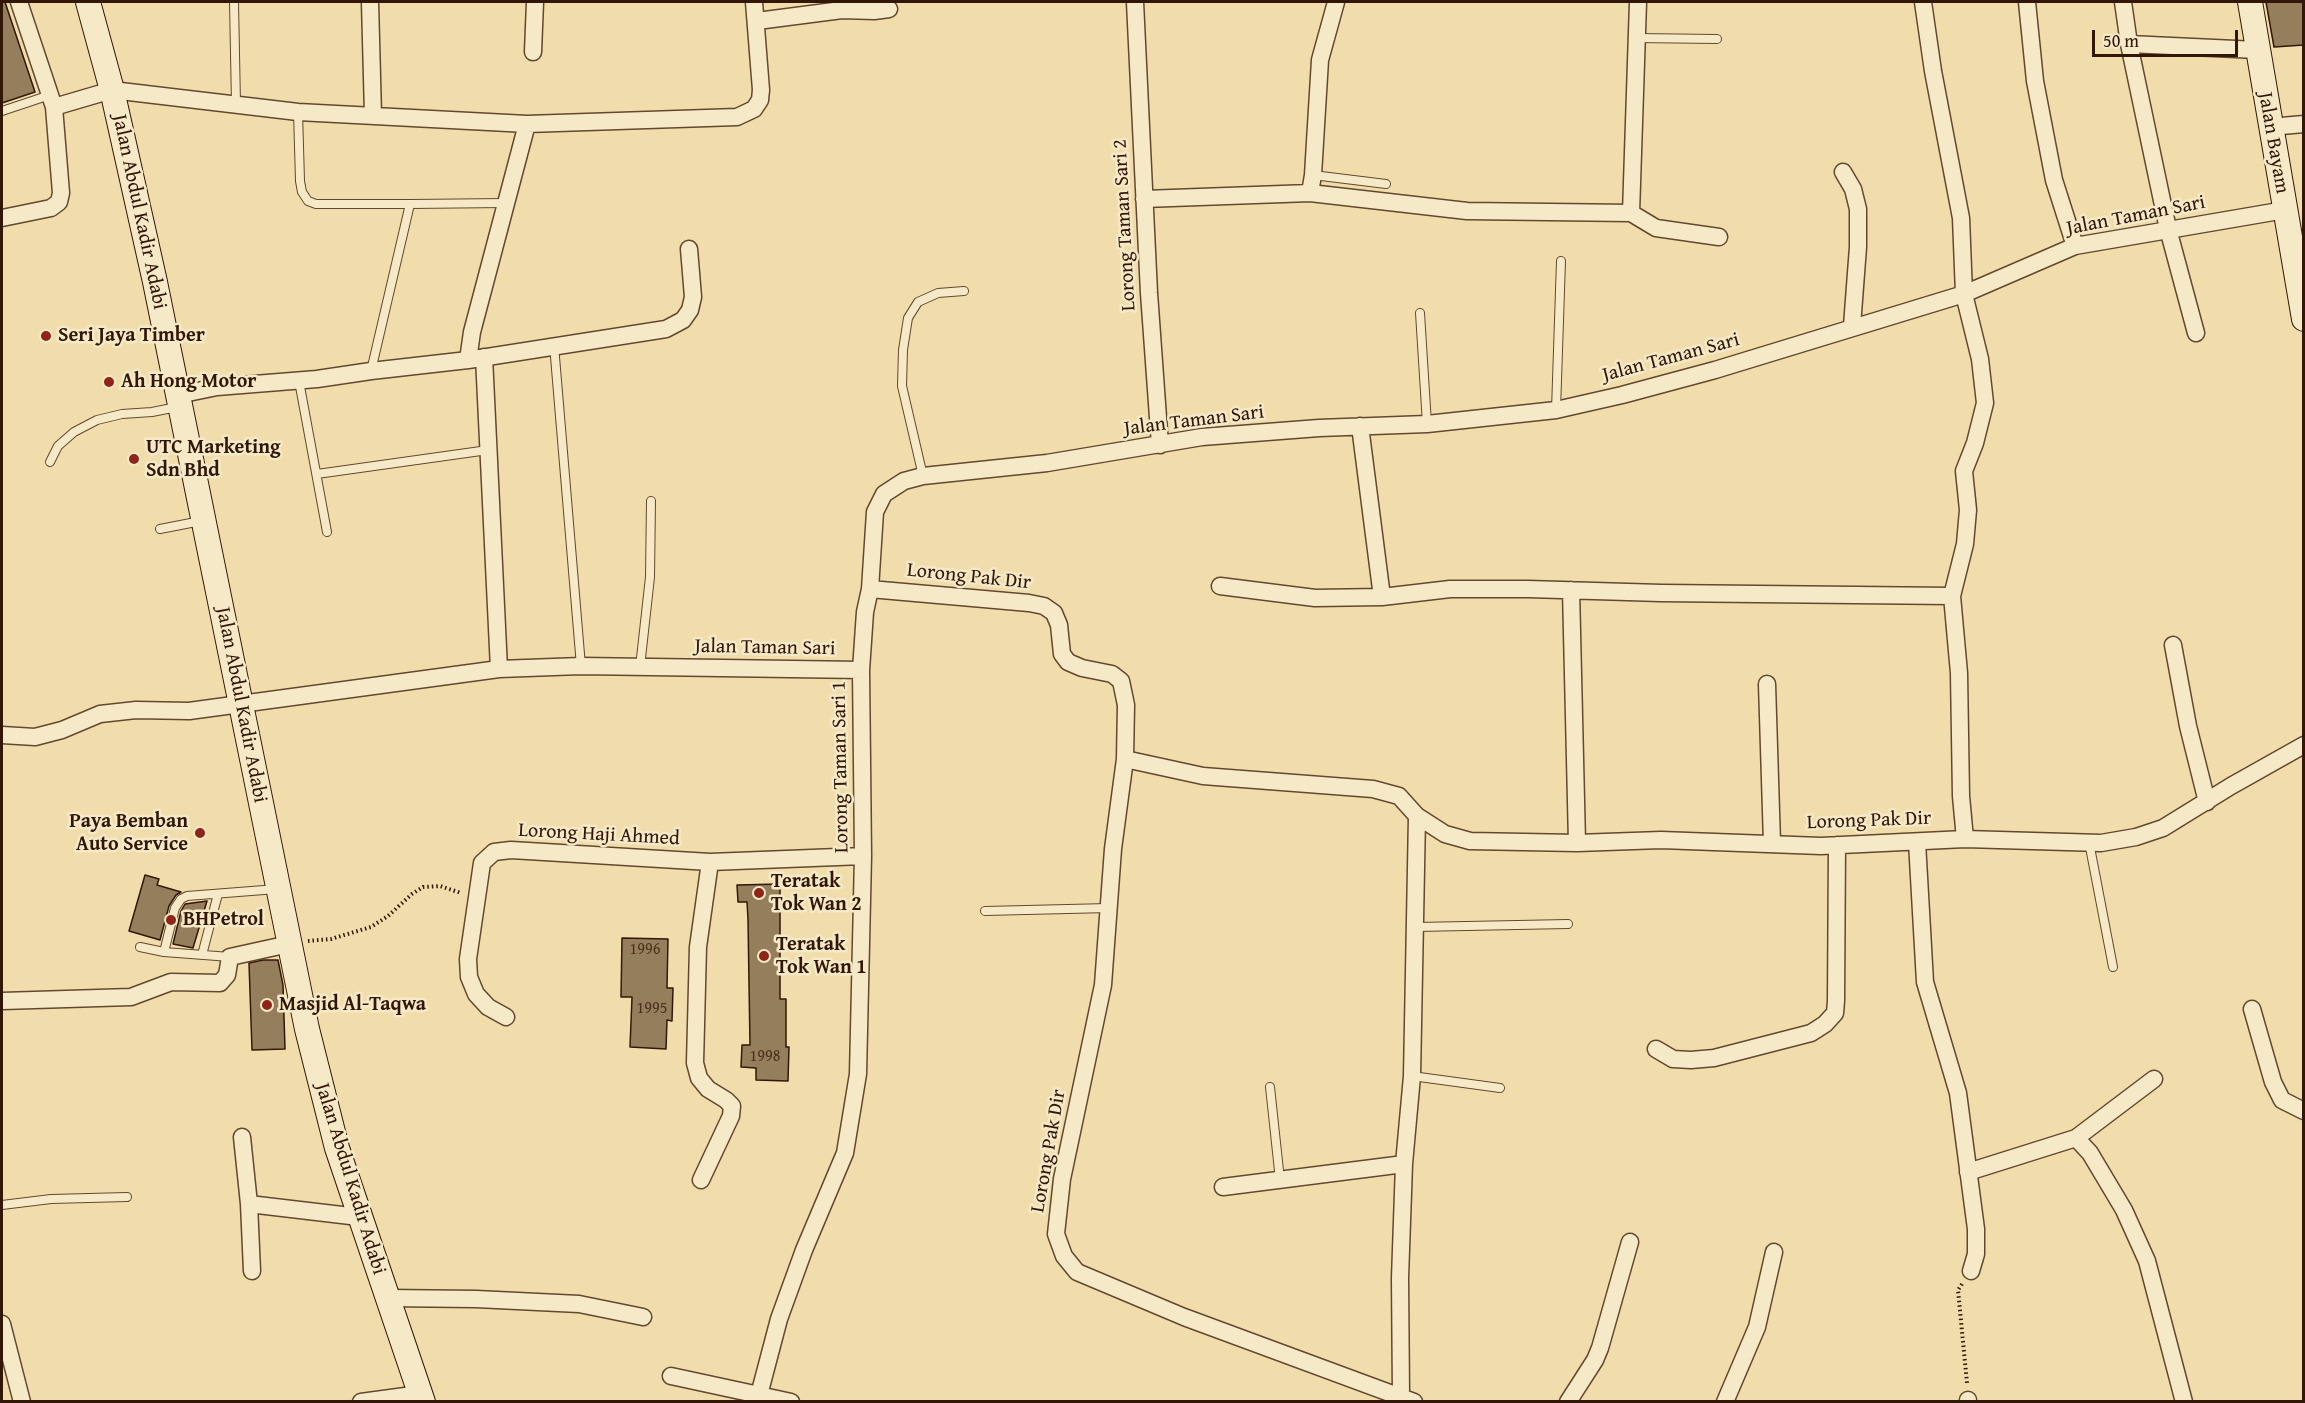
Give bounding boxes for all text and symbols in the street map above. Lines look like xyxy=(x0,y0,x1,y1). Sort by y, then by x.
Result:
scale bar xyxy=(2095,18,2240,56)
text: 50 m xyxy=(2103,27,2139,54)
street label: Jalan Bayam xyxy=(2252,90,2294,196)
street label: Jalan Abdul Kadir Adabi xyxy=(107,112,171,312)
street label: Lorong Taman Sari 2 xyxy=(1109,138,1141,312)
street label: Jalan Taman Sari xyxy=(2065,191,2207,241)
place label: Seri Jaya Timber xyxy=(58,324,205,348)
street label: Jalan Taman Sari xyxy=(1600,328,1742,388)
marker: Seri Jaya Timber xyxy=(39,329,53,343)
place label: Ah Hong Motor xyxy=(121,370,257,394)
marker: Ah Hong Motor xyxy=(102,375,116,389)
street label: Jalan Taman Sari xyxy=(1123,401,1265,441)
place label: UTC Marketing Sdn Bhd xyxy=(146,436,281,483)
marker: UTC Marketing Sdn Bhd xyxy=(127,452,141,466)
street label: Lorong Pak Dir xyxy=(906,559,1032,595)
street label: Jalan Abdul Kadir Adabi xyxy=(210,605,272,805)
street label: Jalan Taman Sari xyxy=(694,635,836,661)
street label: Lorong Taman Sari 1 xyxy=(828,681,854,853)
street label: Lorong Pak Dir xyxy=(1806,807,1932,835)
place label: Paya Bemban Auto Service xyxy=(69,810,188,857)
street label: Lorong Haji Ahmed xyxy=(518,819,680,851)
marker: Paya Bemban Auto Service xyxy=(193,826,207,840)
place label: Teratak Tok Wan 2 xyxy=(771,870,861,917)
marker: Teratak Tok Wan 2 xyxy=(752,886,766,900)
place label: BHPetrol xyxy=(183,908,264,932)
marker: BHPetrol xyxy=(164,913,178,927)
place label: Teratak Tok Wan 1 xyxy=(776,933,866,980)
house number: 1996 xyxy=(630,940,660,960)
marker: Teratak Tok Wan 1 xyxy=(757,949,771,963)
place label: Masjid Al-Taqwa xyxy=(279,993,426,1017)
marker: Masjid Al-Taqwa xyxy=(260,998,274,1012)
house number: 1995 xyxy=(637,999,667,1019)
house number: 1998 xyxy=(750,1047,780,1067)
street label: Jalan Abdul Kadir Adabi xyxy=(309,1080,391,1278)
street label: Lorong Pak Dir xyxy=(1026,1088,1072,1214)

